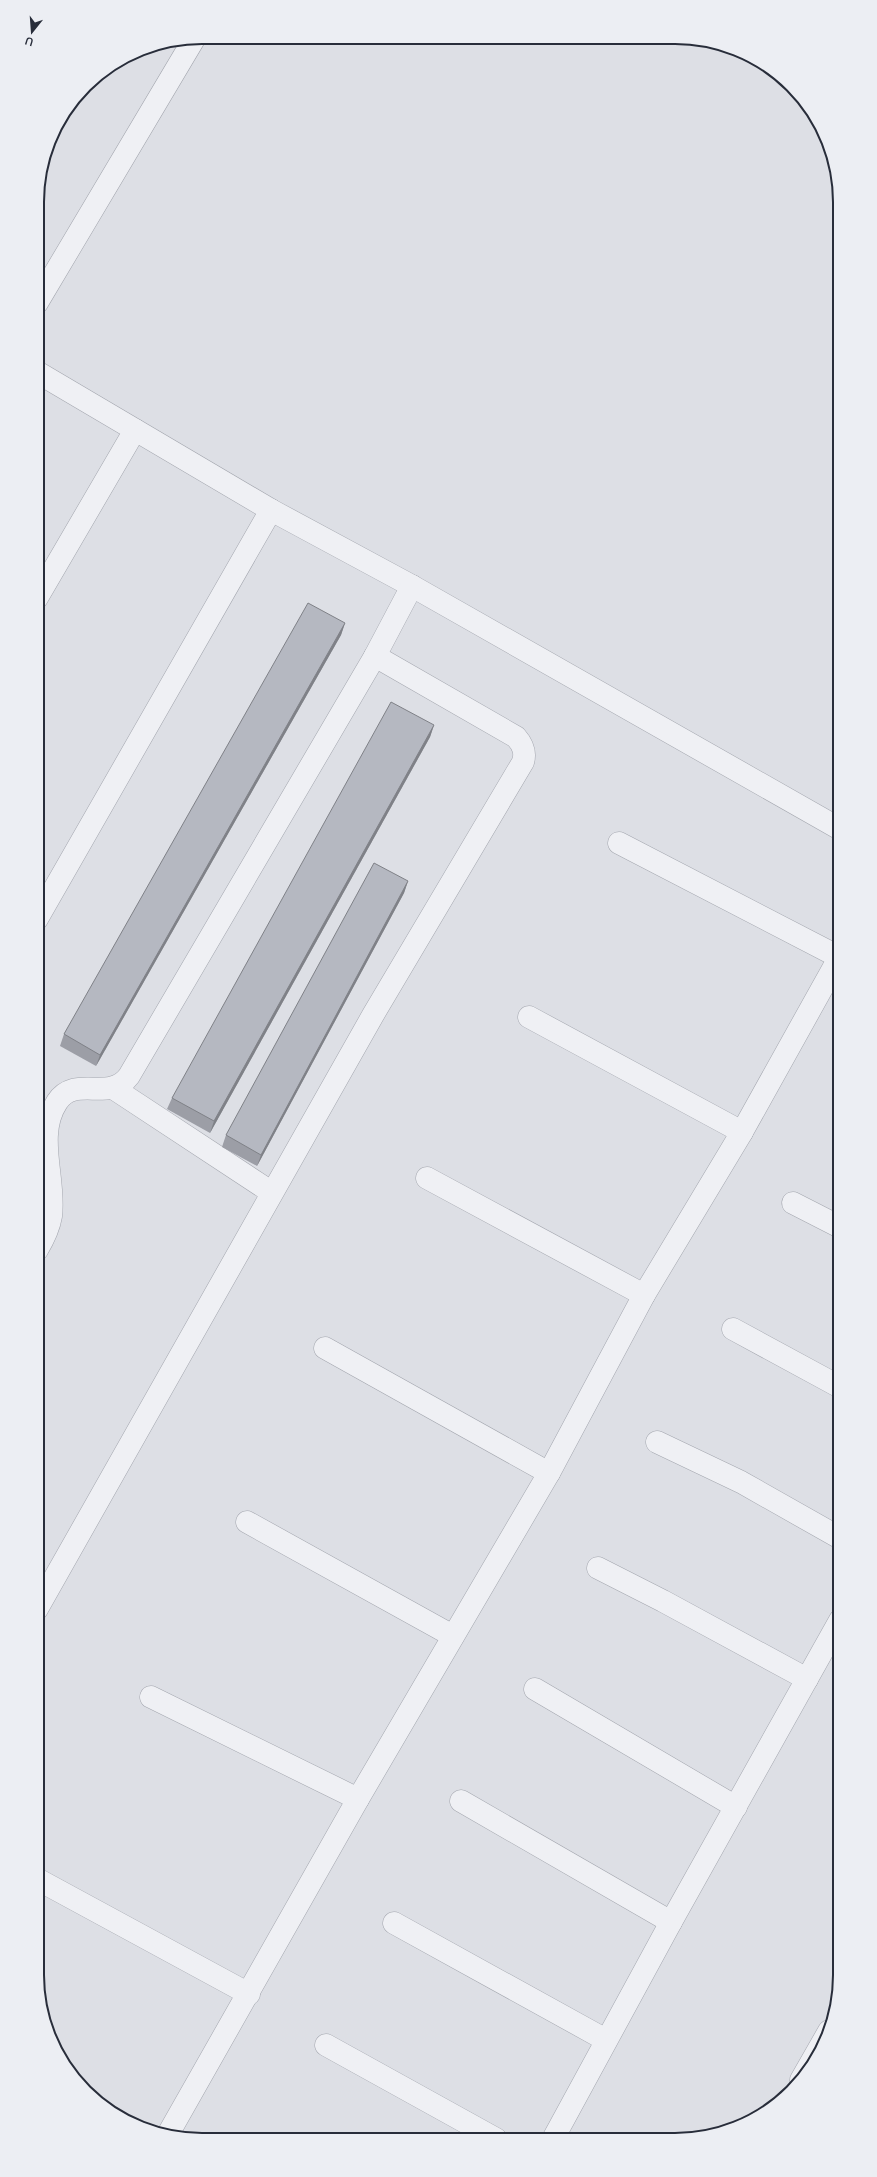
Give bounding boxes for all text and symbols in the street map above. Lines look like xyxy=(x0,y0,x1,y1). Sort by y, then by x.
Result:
north arrow xyxy=(12,12,52,52)
text: U xyxy=(23,34,35,49)

